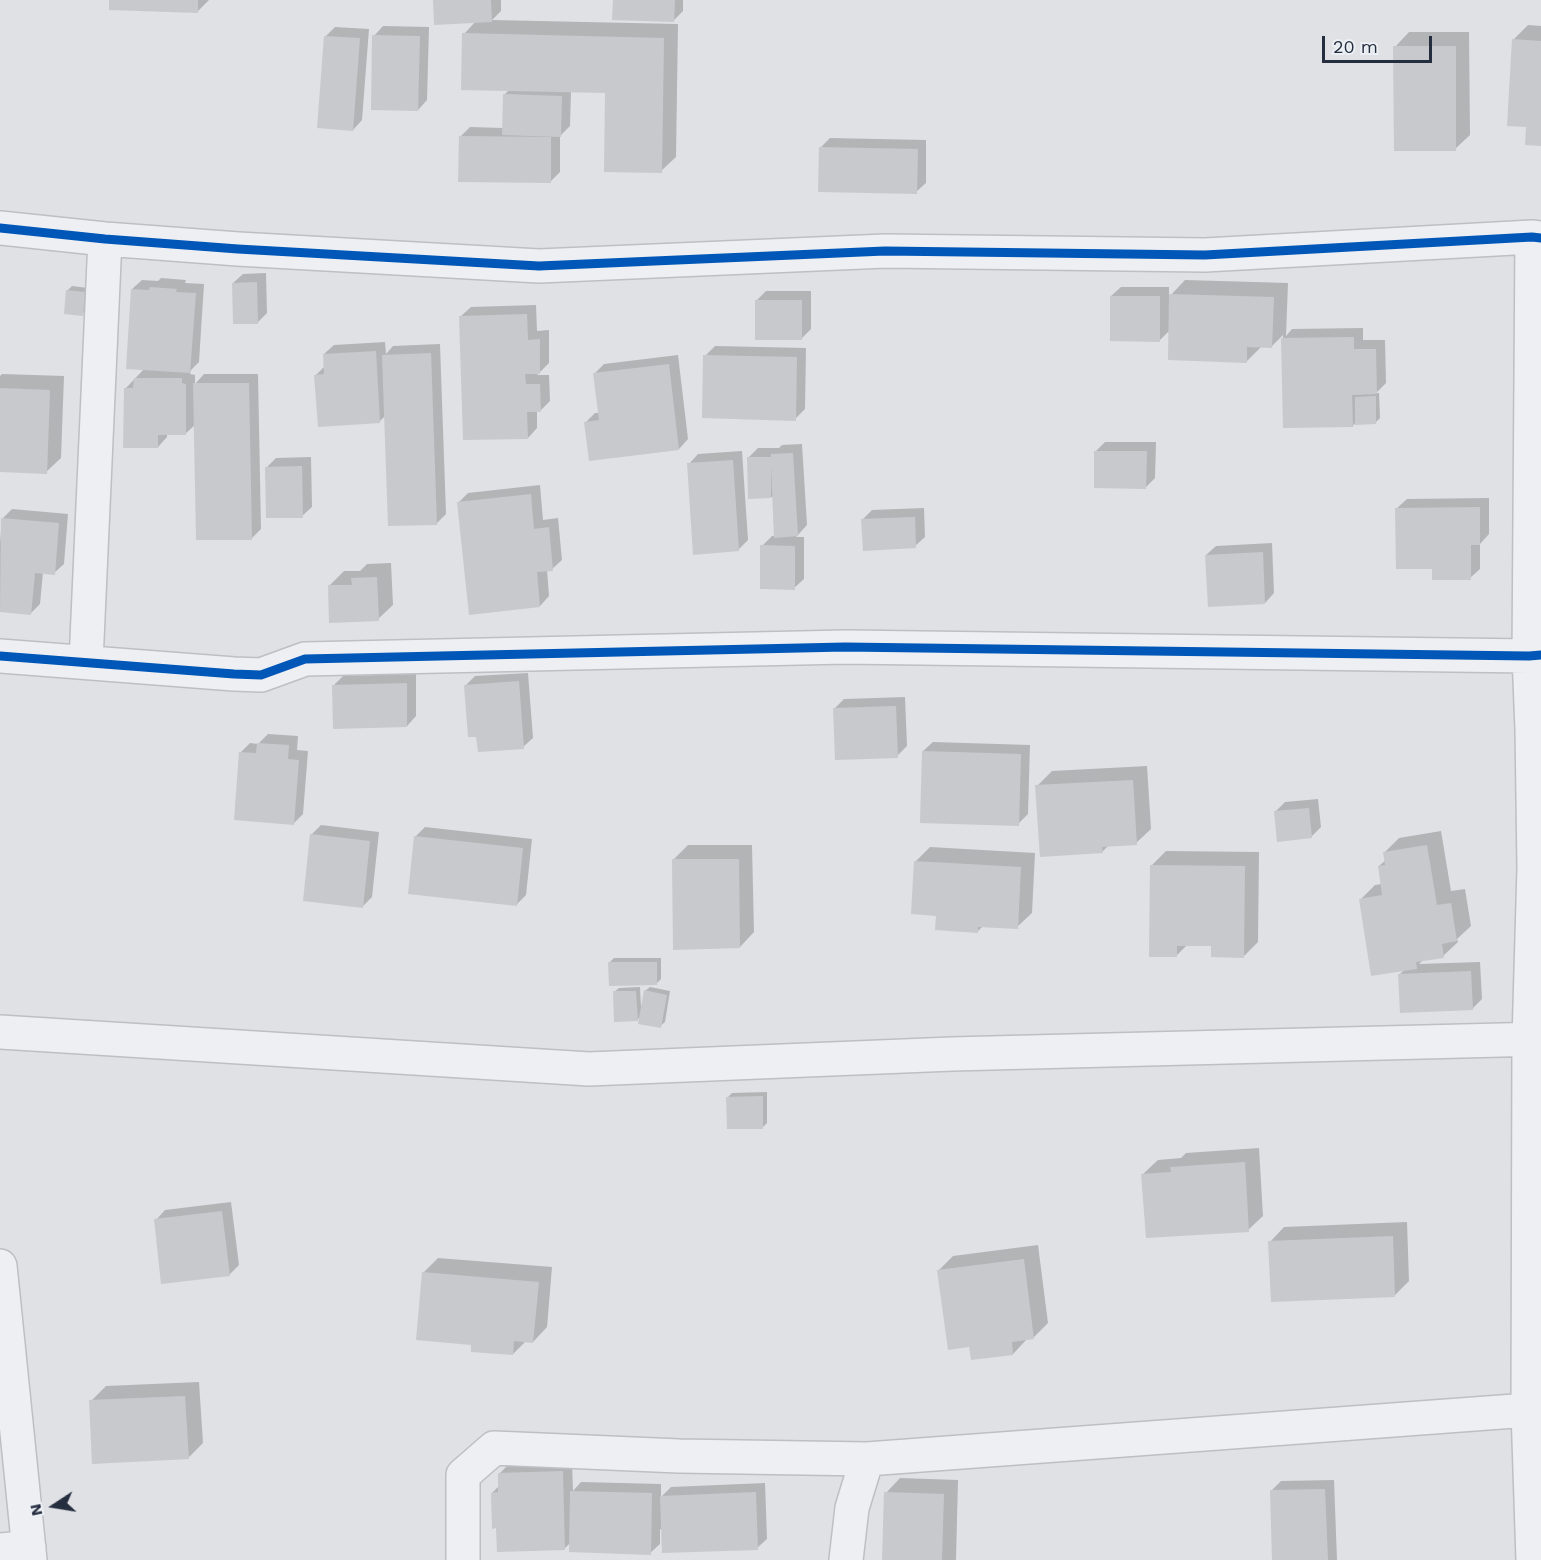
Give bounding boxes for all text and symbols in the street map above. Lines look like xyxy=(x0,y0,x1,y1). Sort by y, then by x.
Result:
scale bar xyxy=(1325,24,1434,62)
text: 20 m xyxy=(1333,36,1378,57)
north arrow xyxy=(24,1476,84,1536)
text: N xyxy=(25,1502,46,1518)

